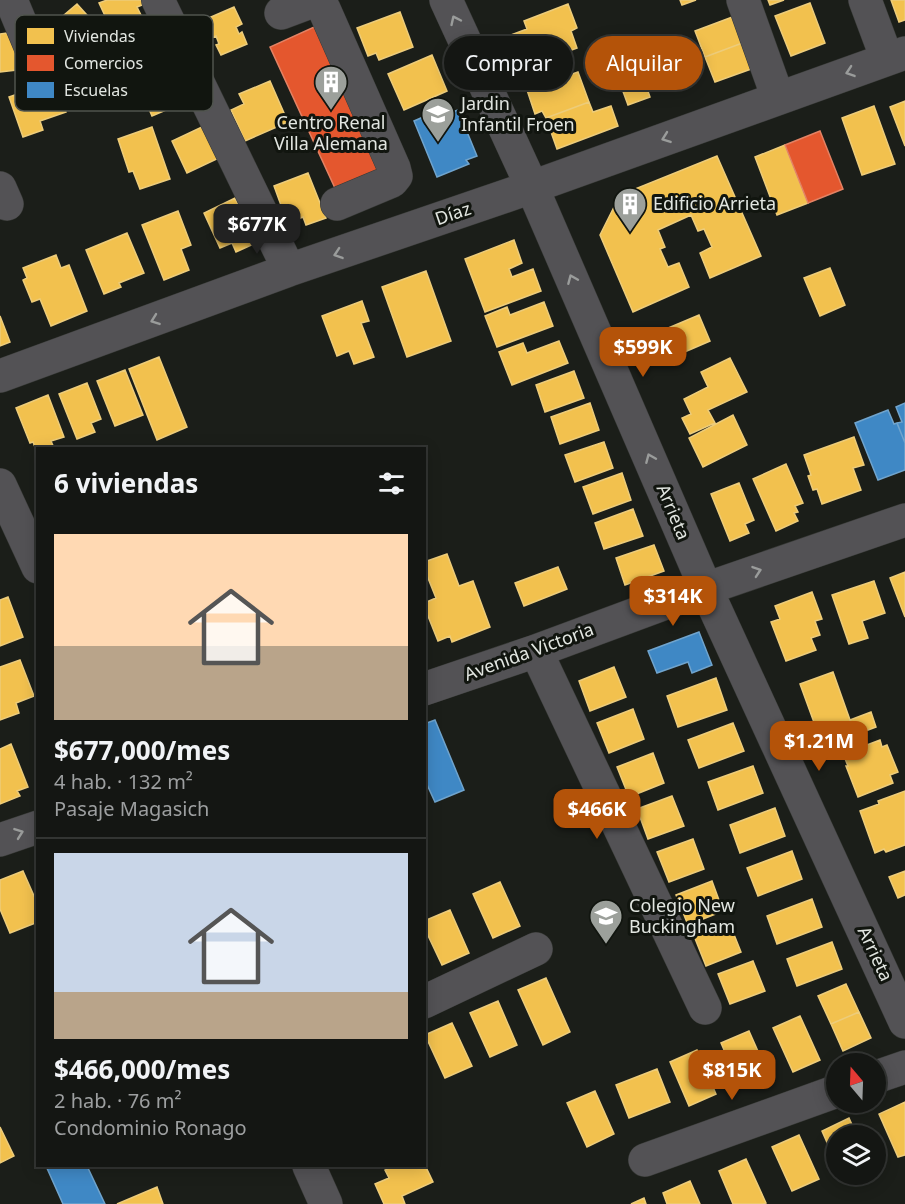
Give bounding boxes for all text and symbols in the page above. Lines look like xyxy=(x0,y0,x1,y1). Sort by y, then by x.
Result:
legend xyxy=(15,15,213,111)
one-way arrow xyxy=(450,15,462,26)
text: Viviendas xyxy=(64,25,135,47)
chip: Comprar xyxy=(444,36,573,90)
chip: Alquilar xyxy=(585,36,703,90)
text: Comercios xyxy=(64,52,143,74)
building icon: Centro Renal Villa Alemana xyxy=(313,64,349,111)
one-way arrow xyxy=(845,65,856,78)
text: Escuelas xyxy=(64,79,128,101)
place label: Jardin Infantil Froen xyxy=(459,91,575,136)
school or university icon: Jardin Infantil Froen xyxy=(420,96,456,143)
place label: Centro Renal Villa Alemana xyxy=(274,110,388,155)
one-way arrow xyxy=(662,131,672,144)
building icon: Edificio Arrieta xyxy=(612,186,648,233)
place label: Edificio Arrieta xyxy=(653,191,776,215)
street label: Díaz xyxy=(432,196,474,230)
pin: $677K xyxy=(215,204,299,255)
text: $677K xyxy=(227,210,287,237)
one-way arrow xyxy=(333,246,344,259)
one-way arrow xyxy=(567,274,579,285)
one-way arrow xyxy=(150,312,160,325)
pin: $599K xyxy=(601,327,685,378)
text: $599K xyxy=(613,333,673,360)
one-way arrow xyxy=(645,453,657,464)
text: 6 viviendas xyxy=(54,465,198,501)
icon: filters xyxy=(375,467,408,500)
street label: Arrieta xyxy=(652,480,696,543)
one-way arrow xyxy=(751,566,761,579)
icon: home xyxy=(177,573,285,681)
pin: $314K xyxy=(631,576,715,627)
text: $314K xyxy=(643,582,703,609)
street label: Avenida Victoria xyxy=(461,617,597,686)
pin: $1.21M xyxy=(770,721,868,772)
text: $1.21M xyxy=(784,727,854,754)
text: $677,000/mes xyxy=(54,732,230,768)
text: 4 hab. · 132 m² xyxy=(54,768,193,795)
pin: $466K xyxy=(555,789,639,840)
text: Pasaje Magasich xyxy=(54,795,209,822)
text: $466K xyxy=(567,795,627,822)
one-way arrow xyxy=(13,828,24,841)
icon: home xyxy=(177,892,285,1000)
place label: Colegio New Buckingham xyxy=(629,893,735,938)
school or university icon: Colegio New Buckingham xyxy=(588,898,624,945)
street label: Arrieta xyxy=(853,922,899,985)
pin: $815K xyxy=(690,1050,774,1101)
text: $466,000/mes xyxy=(54,1051,230,1087)
north arrow xyxy=(826,1053,886,1113)
map controls xyxy=(826,1053,886,1185)
text: $815K xyxy=(702,1056,762,1083)
text: 2 hab. · 76 m² xyxy=(54,1087,181,1114)
text: Condominio Ronago xyxy=(54,1114,247,1141)
button: layers xyxy=(826,1125,886,1185)

